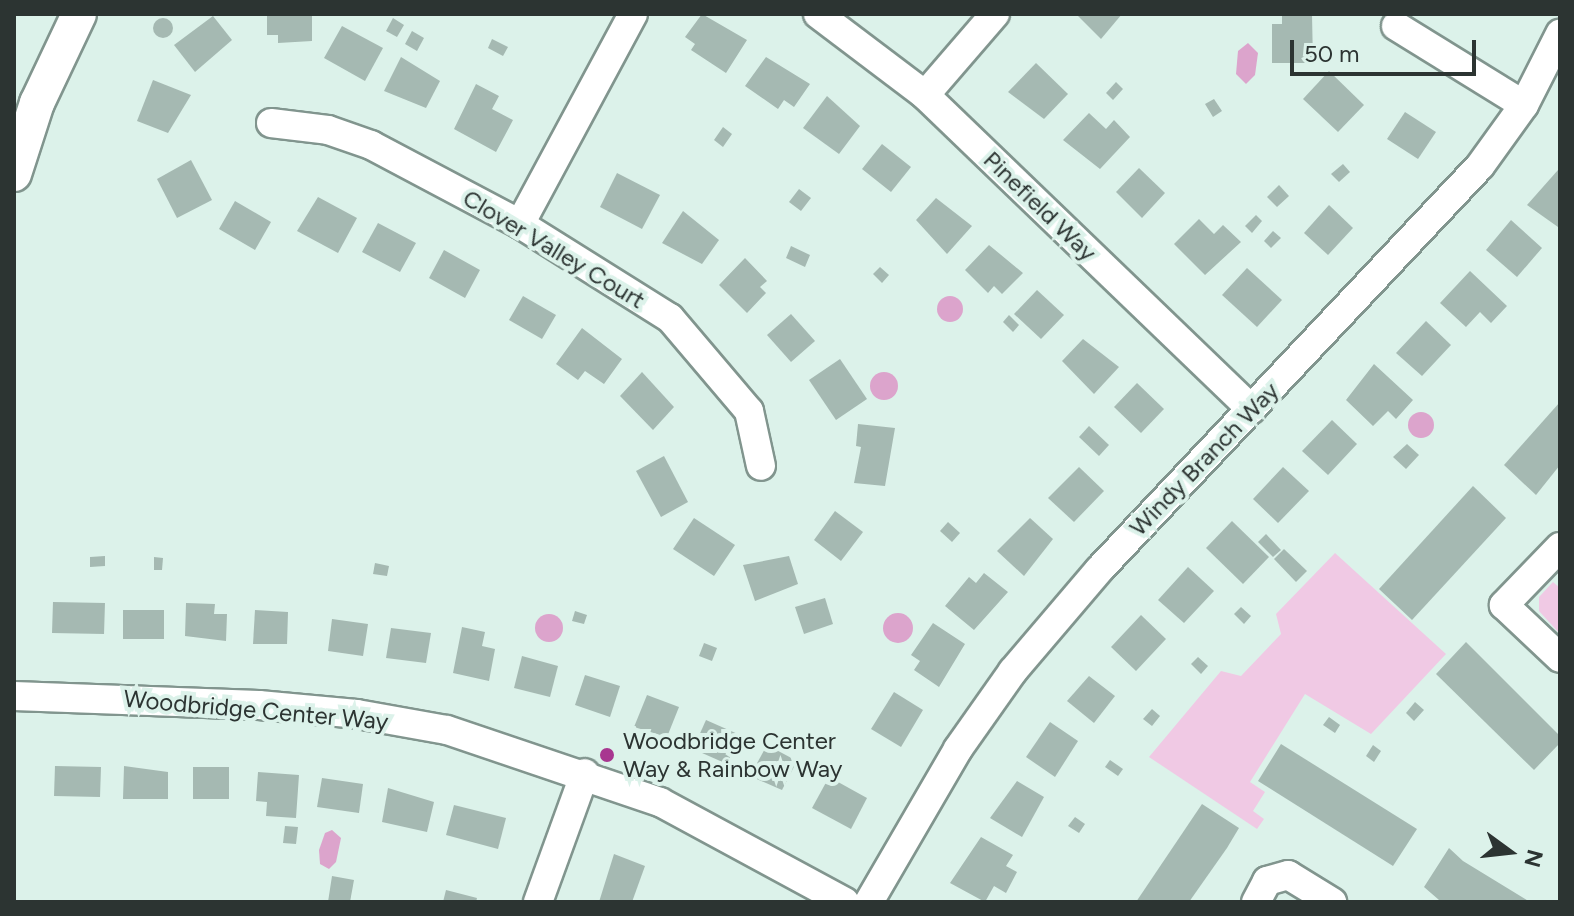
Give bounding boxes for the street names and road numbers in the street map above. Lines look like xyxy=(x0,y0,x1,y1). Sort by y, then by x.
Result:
street label: Pinefield Way xyxy=(978,145,1102,267)
street label: Clover Valley Court xyxy=(458,183,650,315)
street label: Windy Branch Way xyxy=(1123,376,1285,542)
street label: Woodbridge Center Way xyxy=(122,684,390,736)

